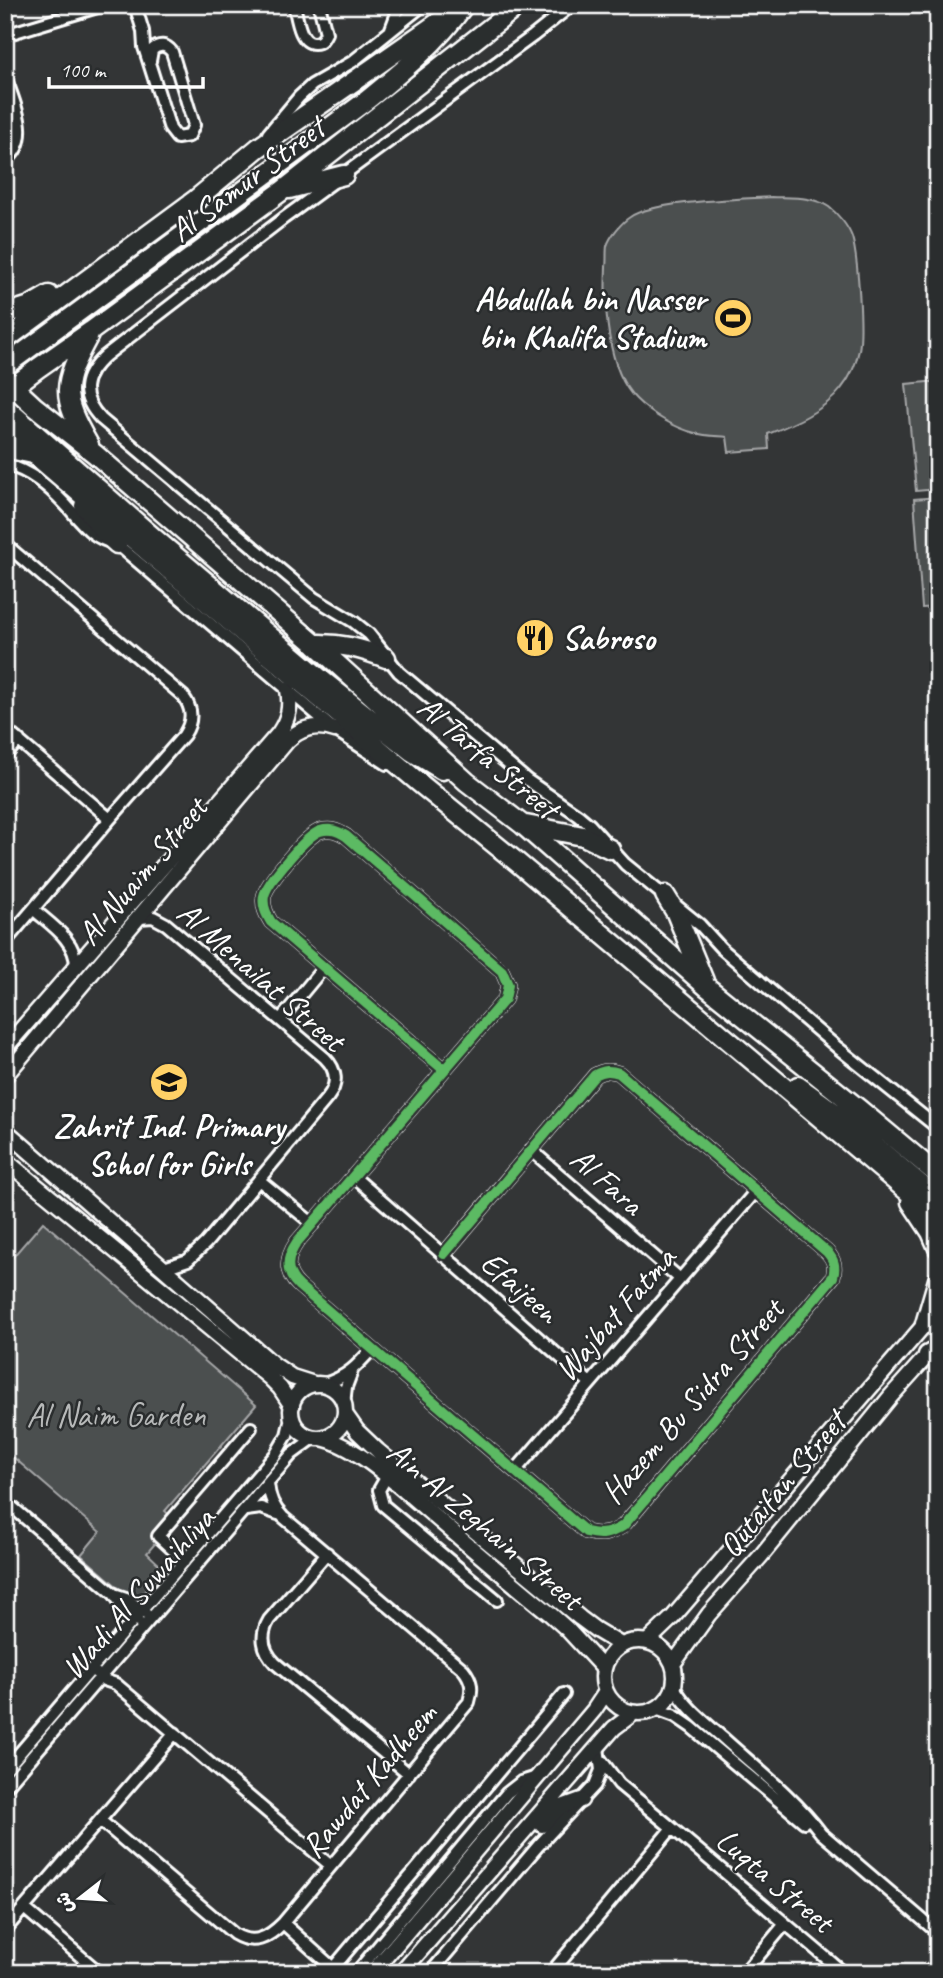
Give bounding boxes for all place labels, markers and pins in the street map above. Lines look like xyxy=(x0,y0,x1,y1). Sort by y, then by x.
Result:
place label: Abdullah bin Nasser bin Khalifa Stadium xyxy=(475,278,710,358)
sports icon: Abdullah bin Nasser bin Khalifa Stadium xyxy=(712,297,754,339)
restaurant icon: Sabroso xyxy=(514,617,556,659)
place label: Sabroso xyxy=(562,617,657,659)
school or university icon: Zahrit Ind. Primary Schol for Girls xyxy=(148,1061,190,1103)
place label: Zahrit Ind. Primary Schol for Girls xyxy=(53,1105,287,1185)

